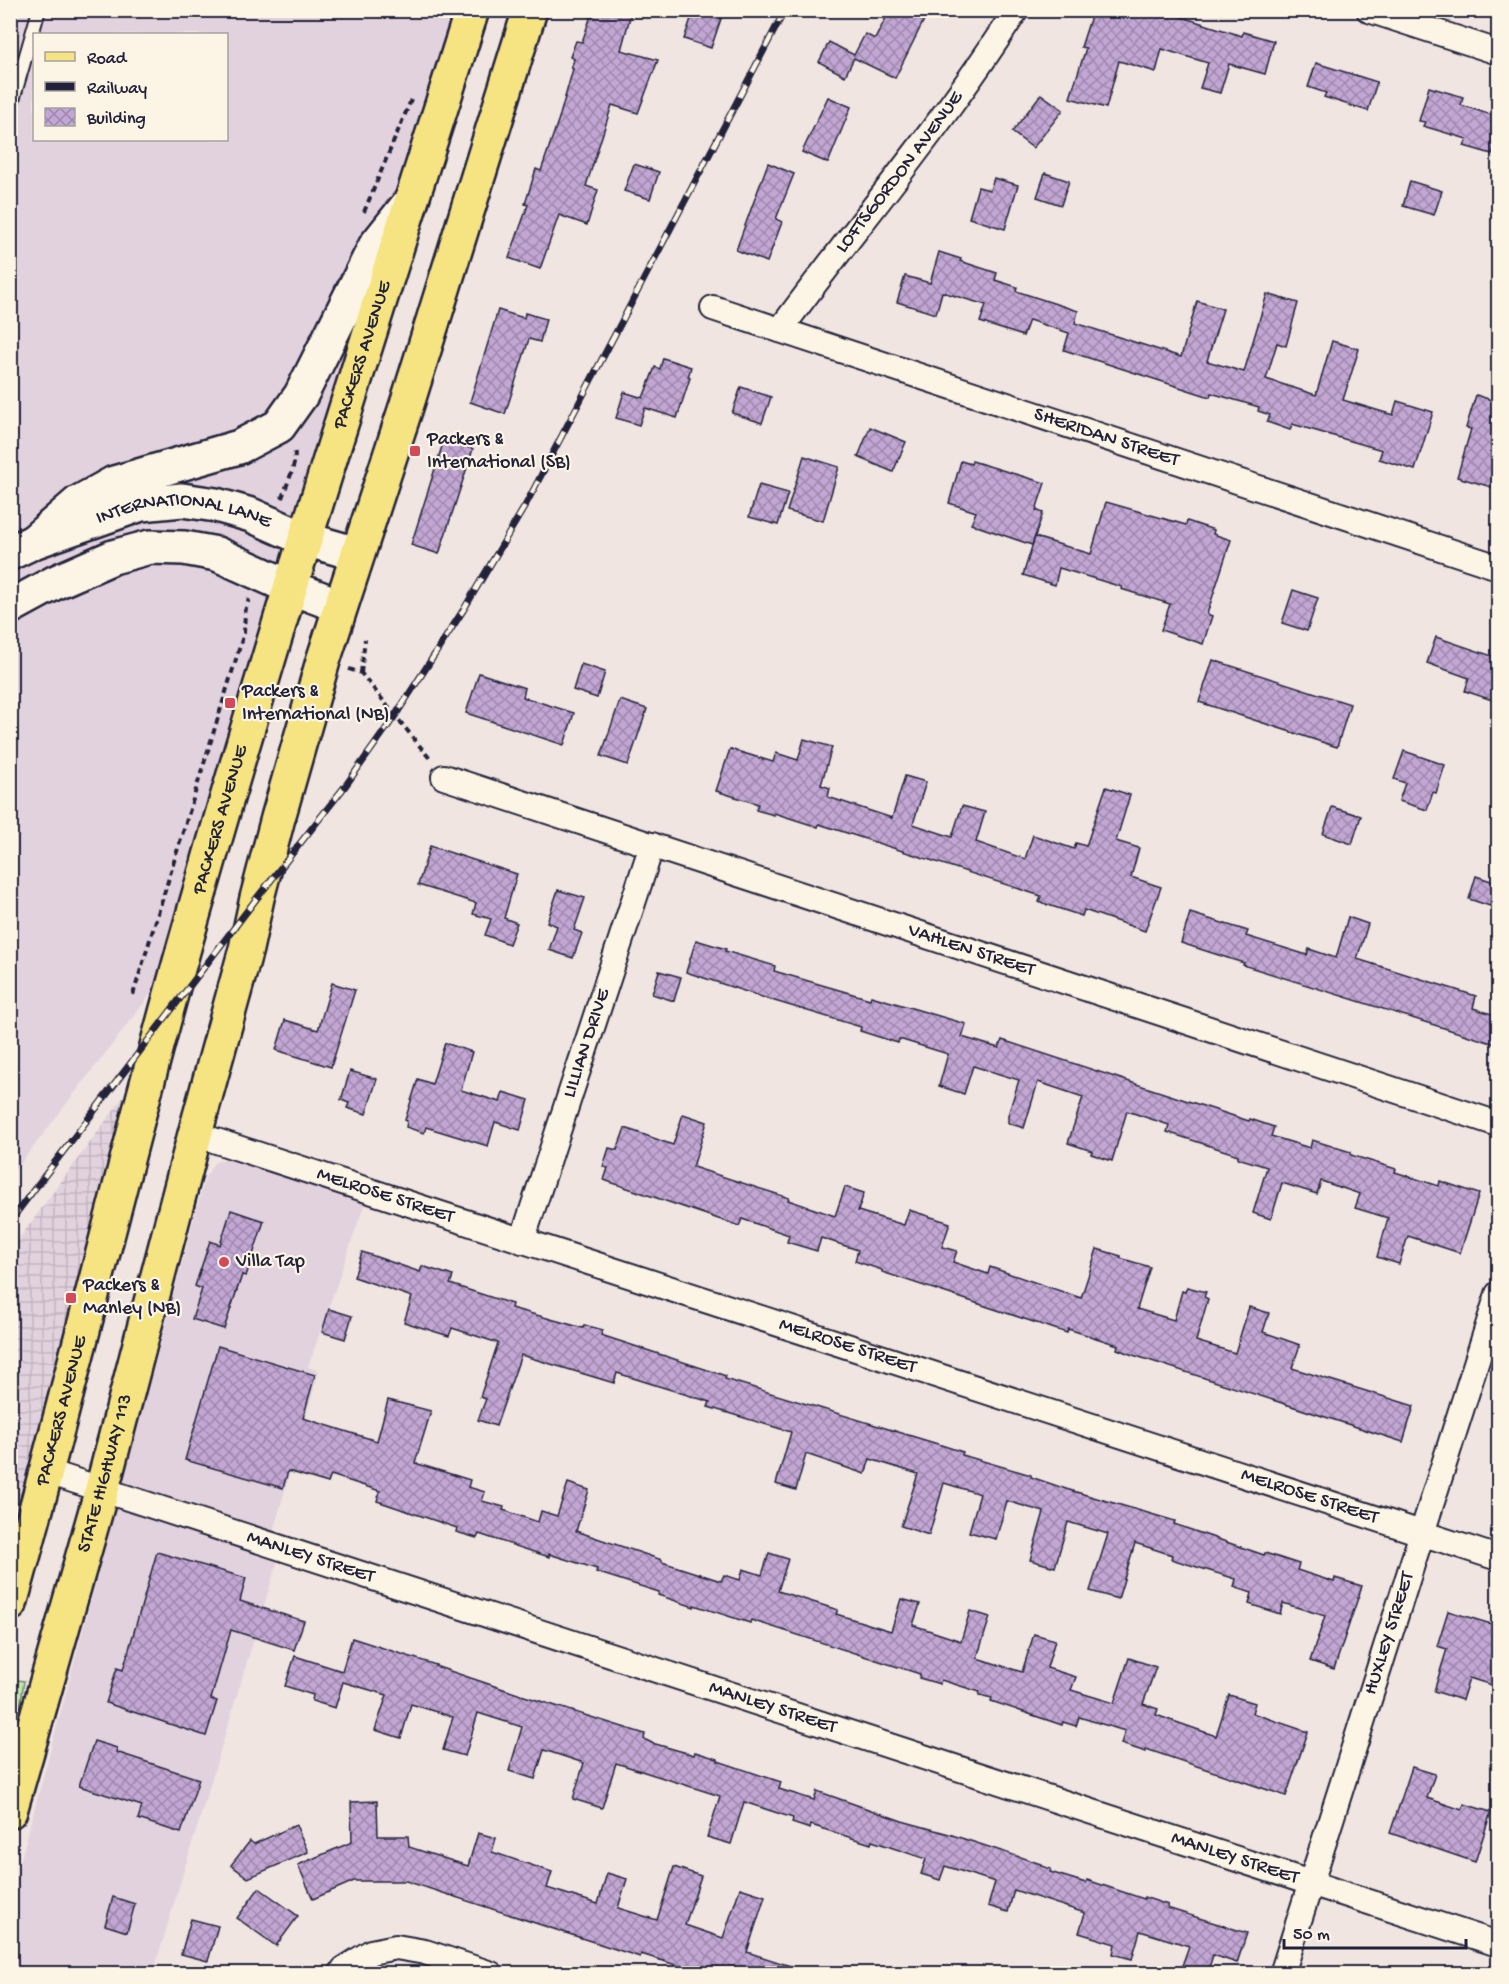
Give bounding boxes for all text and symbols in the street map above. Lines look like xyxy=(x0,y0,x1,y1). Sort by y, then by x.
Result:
legend xyxy=(33,33,228,141)
text: Road xyxy=(87,49,128,70)
text: Railway xyxy=(87,79,147,100)
street label: LOFTSGORDON AVENUE xyxy=(831,86,969,258)
text: Building xyxy=(86,109,146,130)
street label: PACKERS AVENUE xyxy=(328,277,397,433)
street label: SHERIDAN STREET xyxy=(1031,403,1183,473)
place label: Packers & International (SB) xyxy=(426,429,571,475)
marker: Packers & International (SB) xyxy=(408,444,422,458)
street label: INTERNATIONAL LANE xyxy=(93,488,276,535)
place label: Packers & International (NB) xyxy=(241,681,390,727)
marker: Packers & International (NB) xyxy=(223,696,237,710)
street label: PACKERS AVENUE xyxy=(188,741,254,898)
street label: VAHLEN STREET xyxy=(904,919,1039,983)
street label: LILLIAN DRIVE xyxy=(558,985,616,1101)
street label: MELROSE STREET xyxy=(314,1163,458,1229)
place label: Villa Tap xyxy=(235,1251,305,1274)
marker: Villa Tap xyxy=(217,1255,231,1269)
place label: Packers & Manley (NB) xyxy=(82,1275,181,1321)
marker: Packers & Manley (NB) xyxy=(64,1291,78,1305)
street label: MELROSE STREET xyxy=(776,1313,920,1380)
street label: PACKERS AVENUE xyxy=(31,1332,93,1489)
street label: STATE HIGHWAY 113 xyxy=(73,1391,138,1555)
street label: MELROSE STREET xyxy=(1238,1464,1382,1530)
street label: MANLEY STREET xyxy=(244,1526,378,1589)
street label: HUXLEY STREET xyxy=(1359,1568,1420,1698)
street label: MANLEY STREET xyxy=(706,1676,840,1740)
street label: MANLEY STREET xyxy=(1168,1827,1303,1890)
scale bar xyxy=(1284,1912,1466,1950)
text: 50 m xyxy=(1293,1925,1330,1946)

